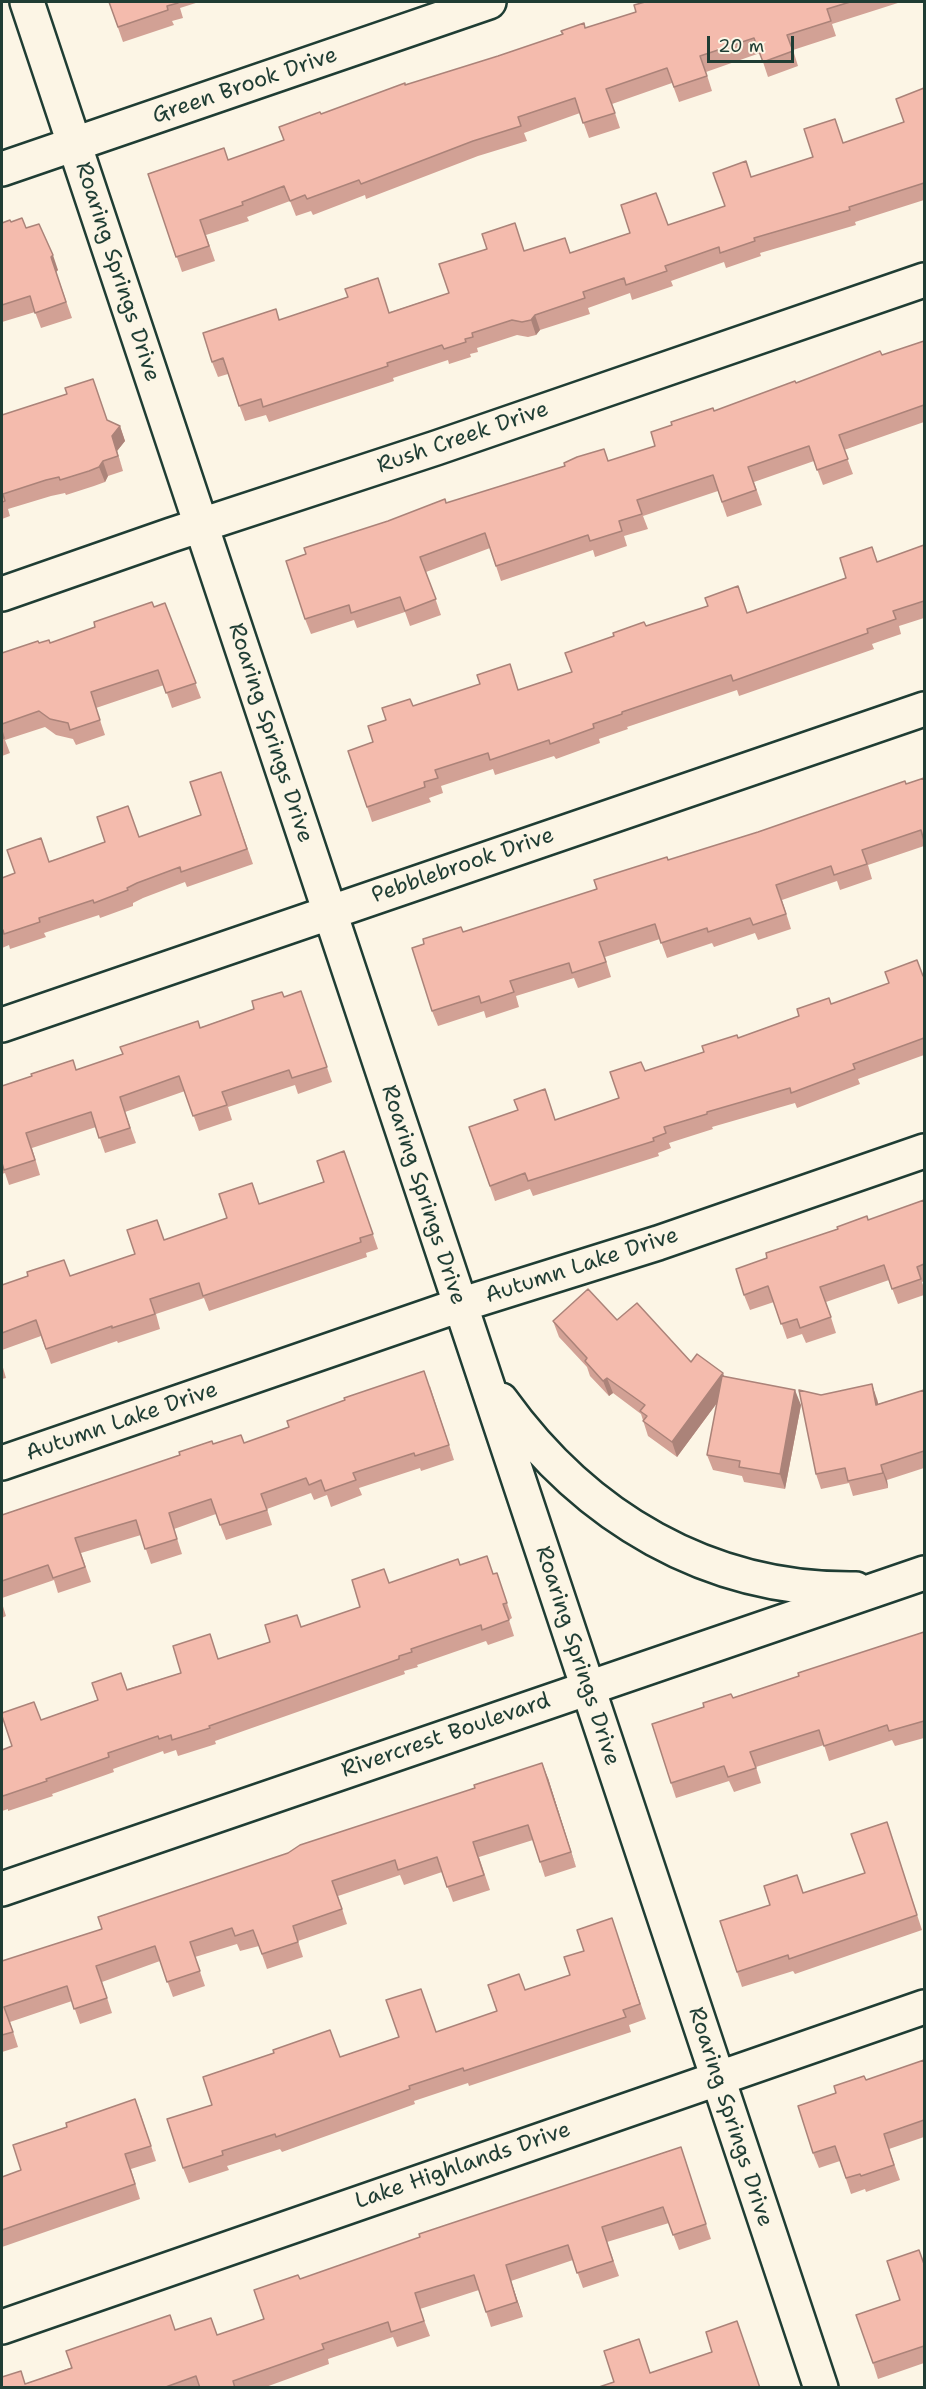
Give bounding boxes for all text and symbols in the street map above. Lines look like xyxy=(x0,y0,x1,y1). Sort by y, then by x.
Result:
scale bar xyxy=(710,24,797,62)
text: 20 m xyxy=(718,34,764,58)
street label: Green Brook Drive xyxy=(149,42,341,130)
street label: Roaring Springs Drive xyxy=(69,159,165,385)
street label: Rush Creek Drive xyxy=(374,396,552,480)
street label: Roaring Springs Drive xyxy=(222,620,318,846)
street label: Pebblebrook Drive xyxy=(368,822,558,910)
street label: Roaring Springs Drive xyxy=(375,1082,471,1308)
street label: Autumn Lake Drive xyxy=(482,1222,682,1310)
street label: Autumn Lake Drive xyxy=(22,1377,222,1467)
street label: Roaring Springs Drive xyxy=(529,1543,625,1769)
street label: Rivercrest Boulevard xyxy=(338,1688,554,1784)
street label: Roaring Springs Drive xyxy=(682,2004,778,2230)
street label: Lake Highlands Drive xyxy=(352,2117,574,2215)

